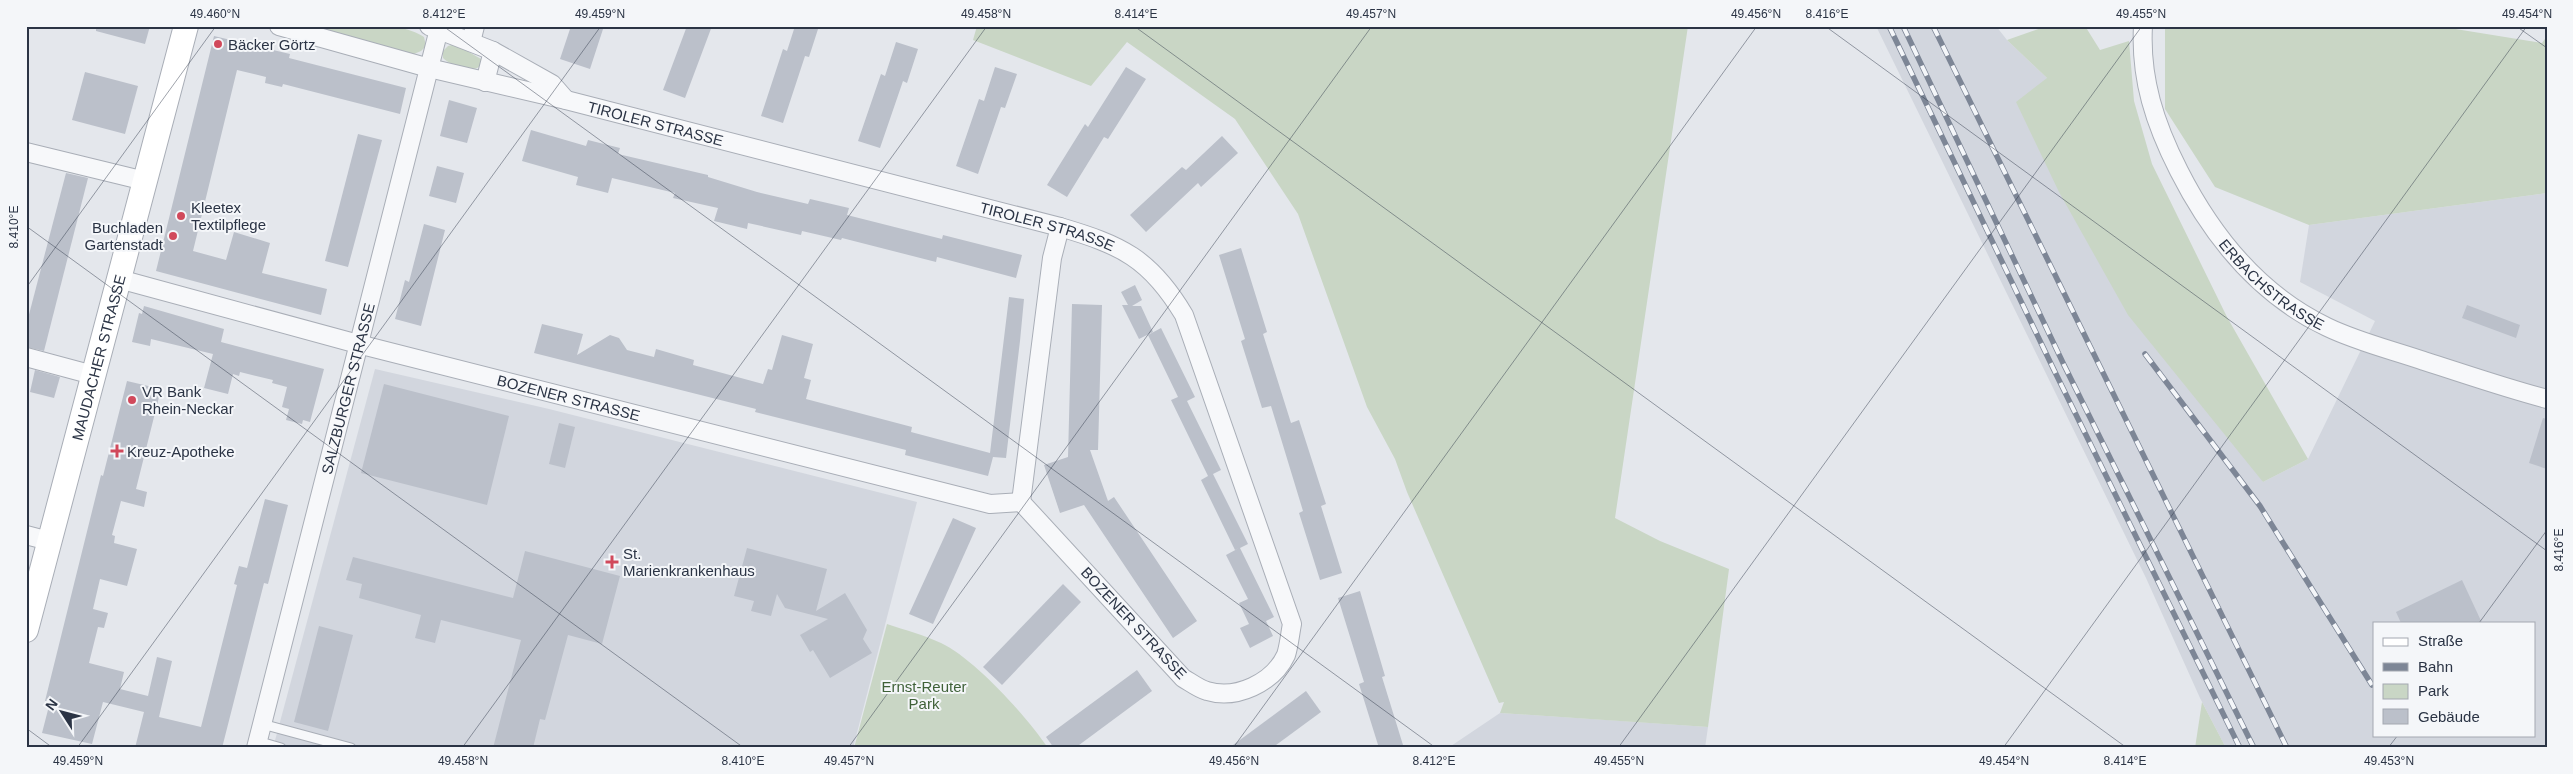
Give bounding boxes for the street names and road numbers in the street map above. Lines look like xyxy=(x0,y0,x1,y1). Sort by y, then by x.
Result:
street label: TIROLER STRASSE xyxy=(586,97,725,149)
street label: TIROLER STRASSE xyxy=(978,198,1117,254)
street label: ERBACHSTRASSE xyxy=(2216,235,2327,333)
street label: MAUDACHER STRASSE xyxy=(68,273,128,442)
street label: SALZBURGER STRASSE xyxy=(318,301,377,476)
street label: BOZENER STRASSE xyxy=(495,371,642,424)
street label: BOZENER STRASSE xyxy=(1078,564,1190,682)

